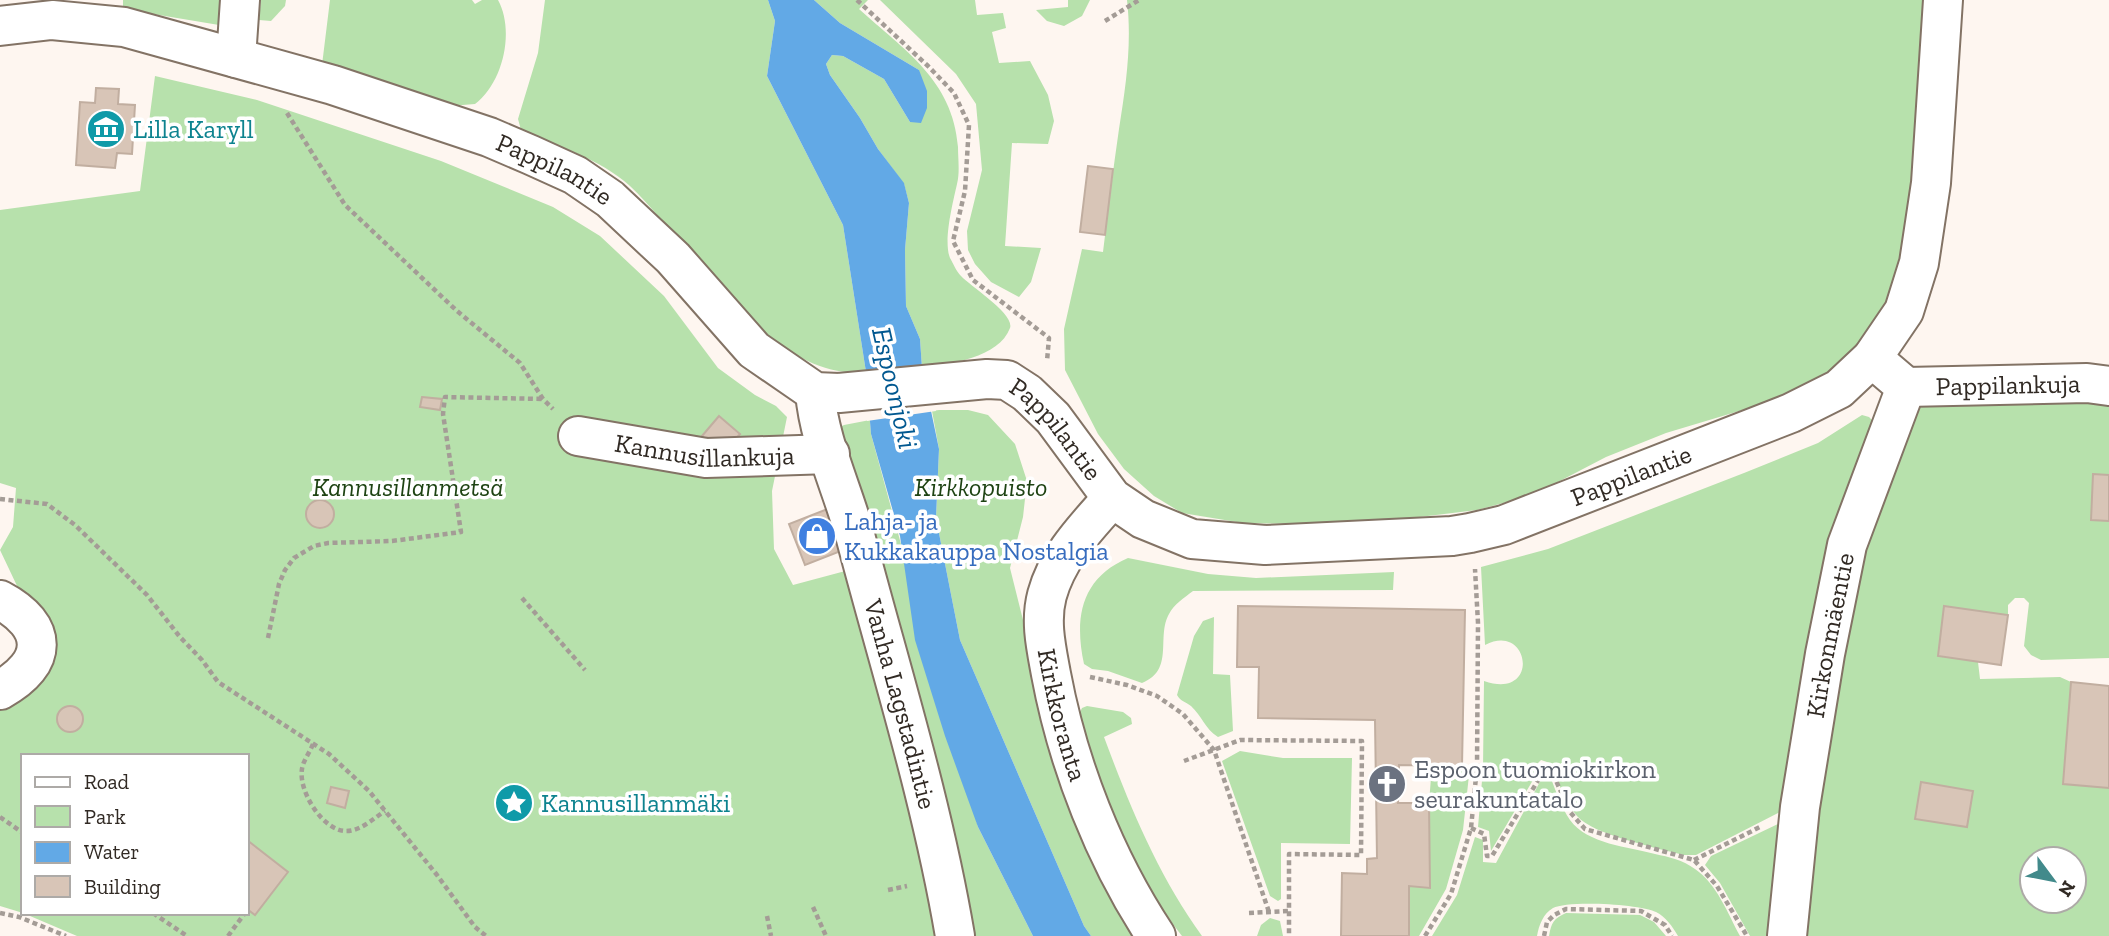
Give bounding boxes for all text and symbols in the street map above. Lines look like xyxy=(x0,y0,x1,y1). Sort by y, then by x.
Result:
museum icon: Lilla Karyll xyxy=(85,108,127,150)
place label: Lilla Karyll xyxy=(133,113,254,145)
street label: Pappilantie xyxy=(491,126,619,212)
water label: Espoonjoki xyxy=(865,324,925,452)
street label: Pappilankuja xyxy=(1935,367,2081,402)
street label: Pappilantie xyxy=(1004,370,1109,487)
street label: Kannusillankuja xyxy=(612,427,795,474)
street label: Pappilantie xyxy=(1566,437,1696,513)
park label: Kannusillanmetsä xyxy=(313,471,504,503)
park label: Kirkkopuisto xyxy=(915,471,1047,503)
place label: Lahja- ja Kukkakauppa Nostalgia xyxy=(844,505,1109,567)
shop icon: Lahja- ja Kukkakauppa Nostalgia xyxy=(796,515,838,557)
street label: Kirkonmäentie xyxy=(1799,550,1861,720)
street label: Vanha Lagstadintie xyxy=(857,595,944,812)
street label: Kirkkoranta xyxy=(1031,646,1095,786)
place label: Espoon tuomiokirkon seurakuntatalo xyxy=(1414,753,1656,815)
legend xyxy=(21,754,248,915)
church icon: Espoon tuomiokirkon seurakuntatalo xyxy=(1366,763,1408,805)
text: Road xyxy=(84,769,130,794)
place icon: Kannusillanmäki xyxy=(493,782,535,824)
place label: Kannusillanmäki xyxy=(541,787,730,819)
text: Park xyxy=(84,804,126,829)
text: Water xyxy=(84,839,139,864)
north arrow xyxy=(2018,845,2088,915)
text: Building xyxy=(84,874,161,899)
text: N xyxy=(2053,877,2081,901)

